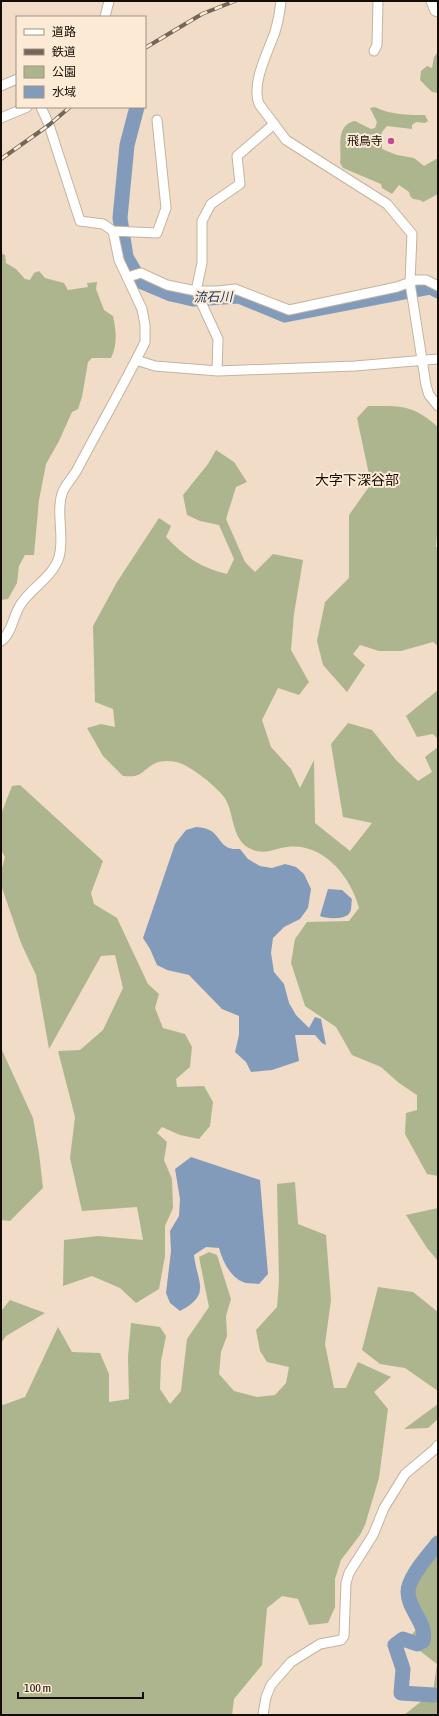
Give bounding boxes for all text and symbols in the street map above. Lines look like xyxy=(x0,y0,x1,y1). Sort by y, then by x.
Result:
legend xyxy=(16,16,146,108)
text: 道路 xyxy=(52,25,76,39)
text: 鉄道 xyxy=(52,45,76,59)
text: 公園 xyxy=(52,65,76,79)
text: 水域 xyxy=(52,85,76,99)
place label: 飛鳥寺 xyxy=(347,134,383,148)
marker: 飛鳥寺 xyxy=(386,136,396,146)
water label: 流石川 xyxy=(193,289,235,305)
district label: 大字下深谷部 xyxy=(315,472,399,488)
scale bar xyxy=(18,1674,143,1700)
text: 100 m xyxy=(24,1681,51,1695)

